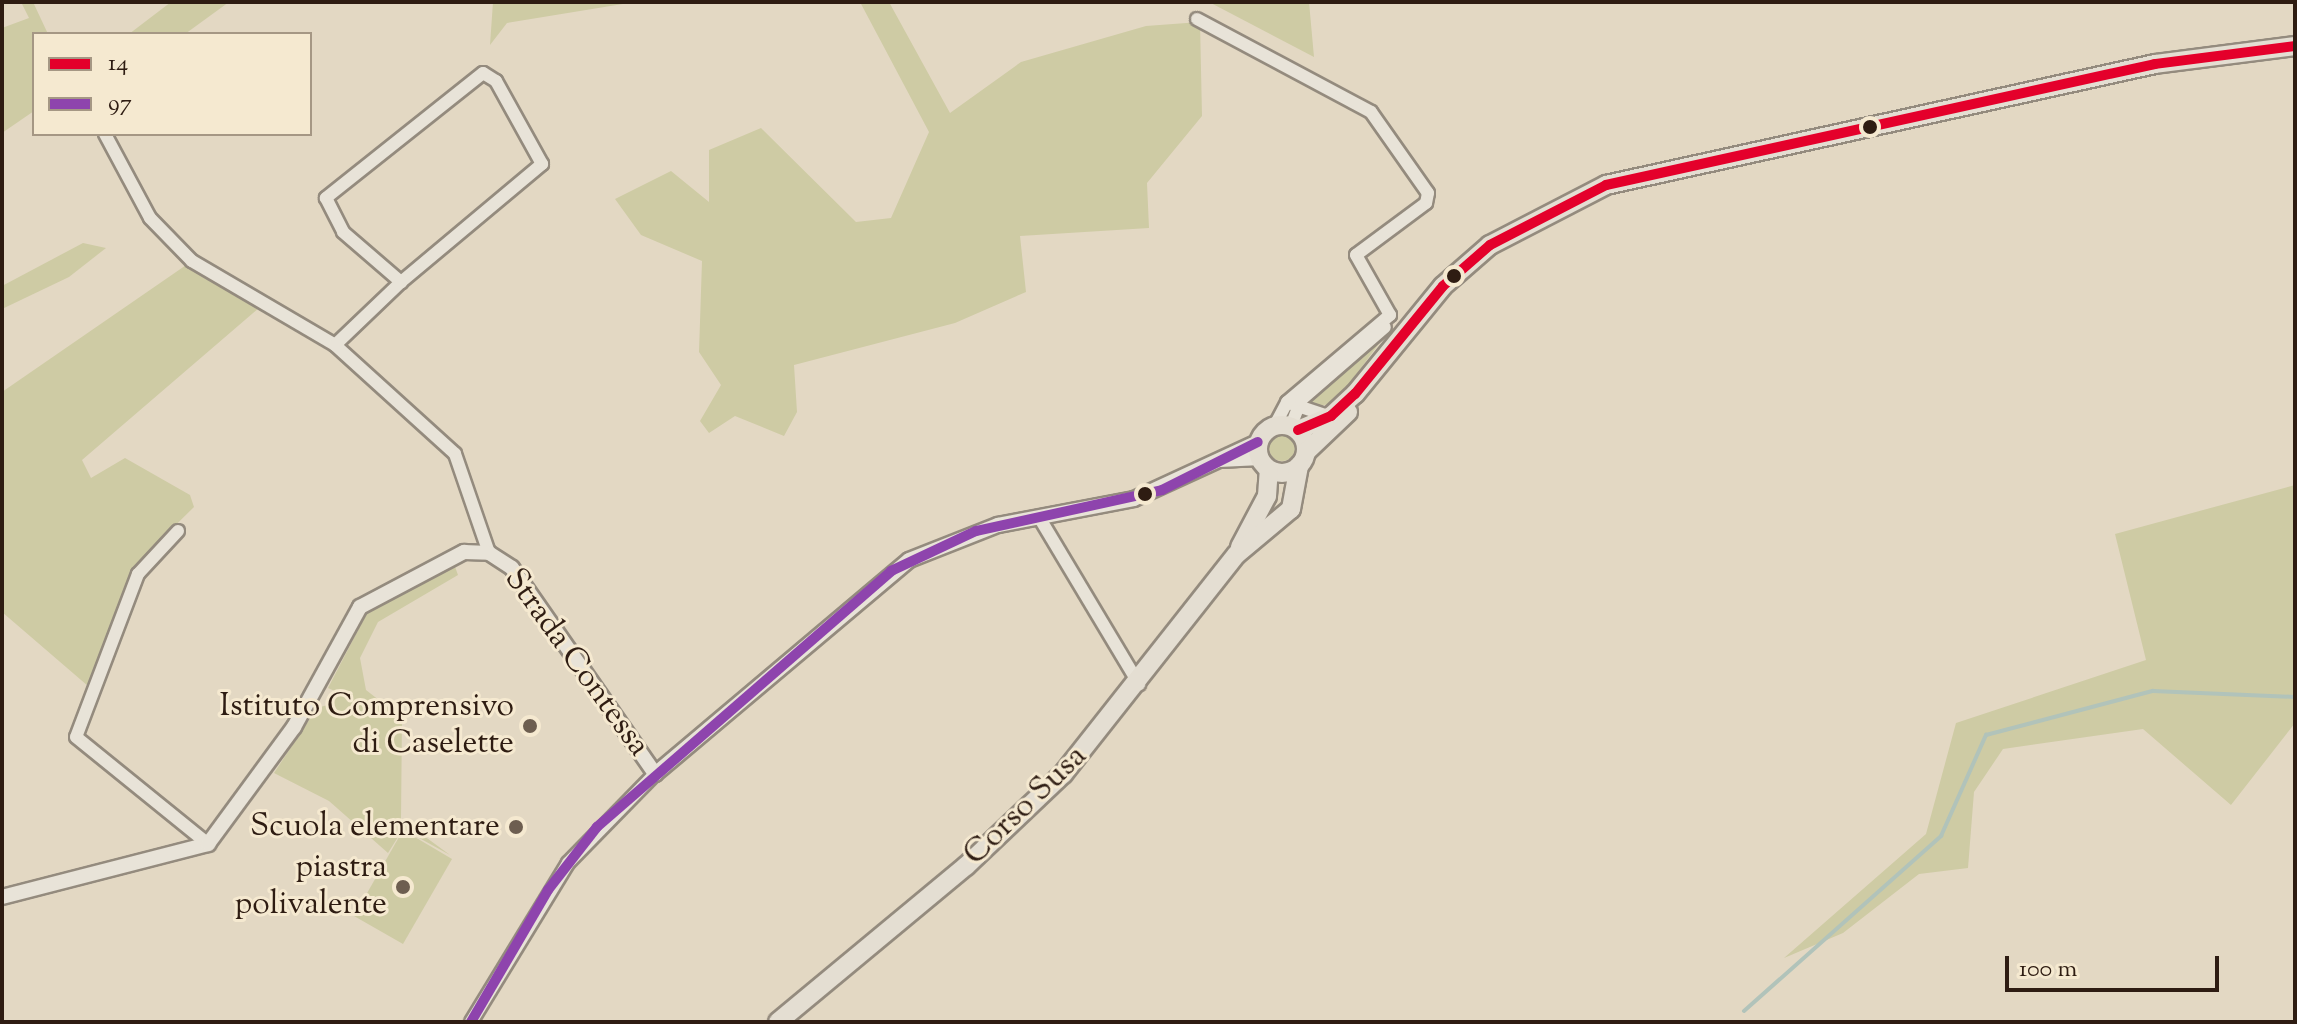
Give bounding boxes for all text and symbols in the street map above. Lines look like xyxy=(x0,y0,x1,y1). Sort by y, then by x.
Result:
legend xyxy=(32,32,312,136)
text: 14 xyxy=(108,47,128,81)
text: 97 xyxy=(108,87,132,121)
unlabelled marker xyxy=(1862,119,1878,135)
unlabelled marker xyxy=(1446,268,1462,284)
unlabelled marker xyxy=(1137,486,1153,502)
street label: Strada Contessa xyxy=(495,562,657,764)
place label: Istituto Comprensivo di Caselette xyxy=(219,689,514,764)
marker: Istituto Comprensivo di Caselette xyxy=(521,717,539,735)
street label: Corso Susa xyxy=(957,738,1095,874)
place label: Scuola elementare xyxy=(250,808,500,846)
marker: Scuola elementare xyxy=(507,818,525,836)
place label: piastra polivalente xyxy=(235,850,387,925)
marker: piastra polivalente xyxy=(394,878,412,896)
scale bar xyxy=(2009,940,2223,990)
text: 100 m xyxy=(2019,953,2077,987)

